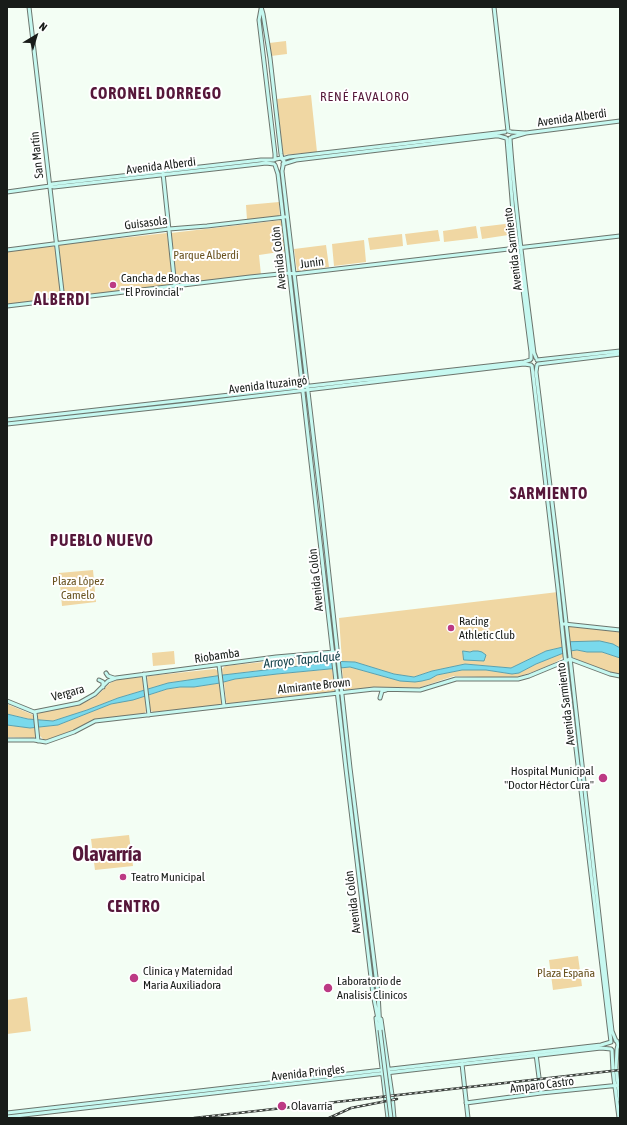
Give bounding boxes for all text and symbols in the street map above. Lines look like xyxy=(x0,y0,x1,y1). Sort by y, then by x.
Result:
north arrow xyxy=(16,16,56,56)
text: N xyxy=(37,20,50,33)
district label: CORONEL DORREGO xyxy=(90,84,222,104)
district label: RENÉ FAVALORO xyxy=(320,89,410,105)
street label: Avenida Alberdi xyxy=(536,106,608,130)
street label: San Martín xyxy=(27,131,47,179)
street label: Avenida Alberdi xyxy=(125,155,197,177)
street label: Avenida Sarmiento xyxy=(501,207,525,291)
street label: Guisasola xyxy=(124,213,168,233)
street label: Avenida Colón xyxy=(269,226,289,290)
park label: Parque Alberdi xyxy=(173,248,239,262)
street label: Junín xyxy=(299,254,325,272)
place label: Cancha de Bochas "El Provincial" xyxy=(121,271,199,299)
marker: Cancha de Bochas "El Provincial" xyxy=(108,280,118,290)
district label: ALBERDI xyxy=(34,290,90,310)
street label: Avenida Ituzaingó xyxy=(228,373,308,397)
district label: SARMIENTO xyxy=(510,484,588,504)
district label: PUEBLO NUEVO xyxy=(50,531,154,551)
street label: Avenida Colón xyxy=(306,548,326,612)
park label: Plaza López Camelo xyxy=(52,574,104,602)
place label: Racing Athletic Club xyxy=(459,614,515,642)
marker: Racing Athletic Club xyxy=(446,623,456,633)
street label: Riobamba xyxy=(193,646,241,666)
water label: Arroyo Tapalqué xyxy=(263,648,341,672)
street label: Avenida Sarmiento xyxy=(554,662,578,746)
street label: Almirante Brown xyxy=(277,675,351,697)
street label: Vergara xyxy=(50,682,86,704)
place label: Hospital Municipal "Doctor Héctor Cura" xyxy=(504,764,594,792)
marker: Hospital Municipal "Doctor Héctor Cura" xyxy=(597,772,609,784)
district label: Olavarría xyxy=(72,843,142,867)
place label: Teatro Municipal xyxy=(131,870,205,884)
street label: Avenida Colón xyxy=(342,870,364,934)
marker: Teatro Municipal xyxy=(118,872,128,882)
district label: CENTRO xyxy=(107,897,161,917)
place label: Clinica y Maternidad Maria Auxiliadora xyxy=(143,964,233,992)
park label: Plaza España xyxy=(537,966,595,980)
marker: Clinica y Maternidad Maria Auxiliadora xyxy=(128,972,140,984)
place label: Laboratorio de Analisis Clinicos xyxy=(337,974,407,1002)
marker: Laboratorio de Analisis Clinicos xyxy=(322,982,334,994)
street label: Avenida Pringles xyxy=(271,1062,345,1084)
street label: Amparo Castro xyxy=(509,1074,575,1096)
place label: Olavarría xyxy=(291,1099,333,1113)
marker: Olavarría xyxy=(276,1100,288,1112)

